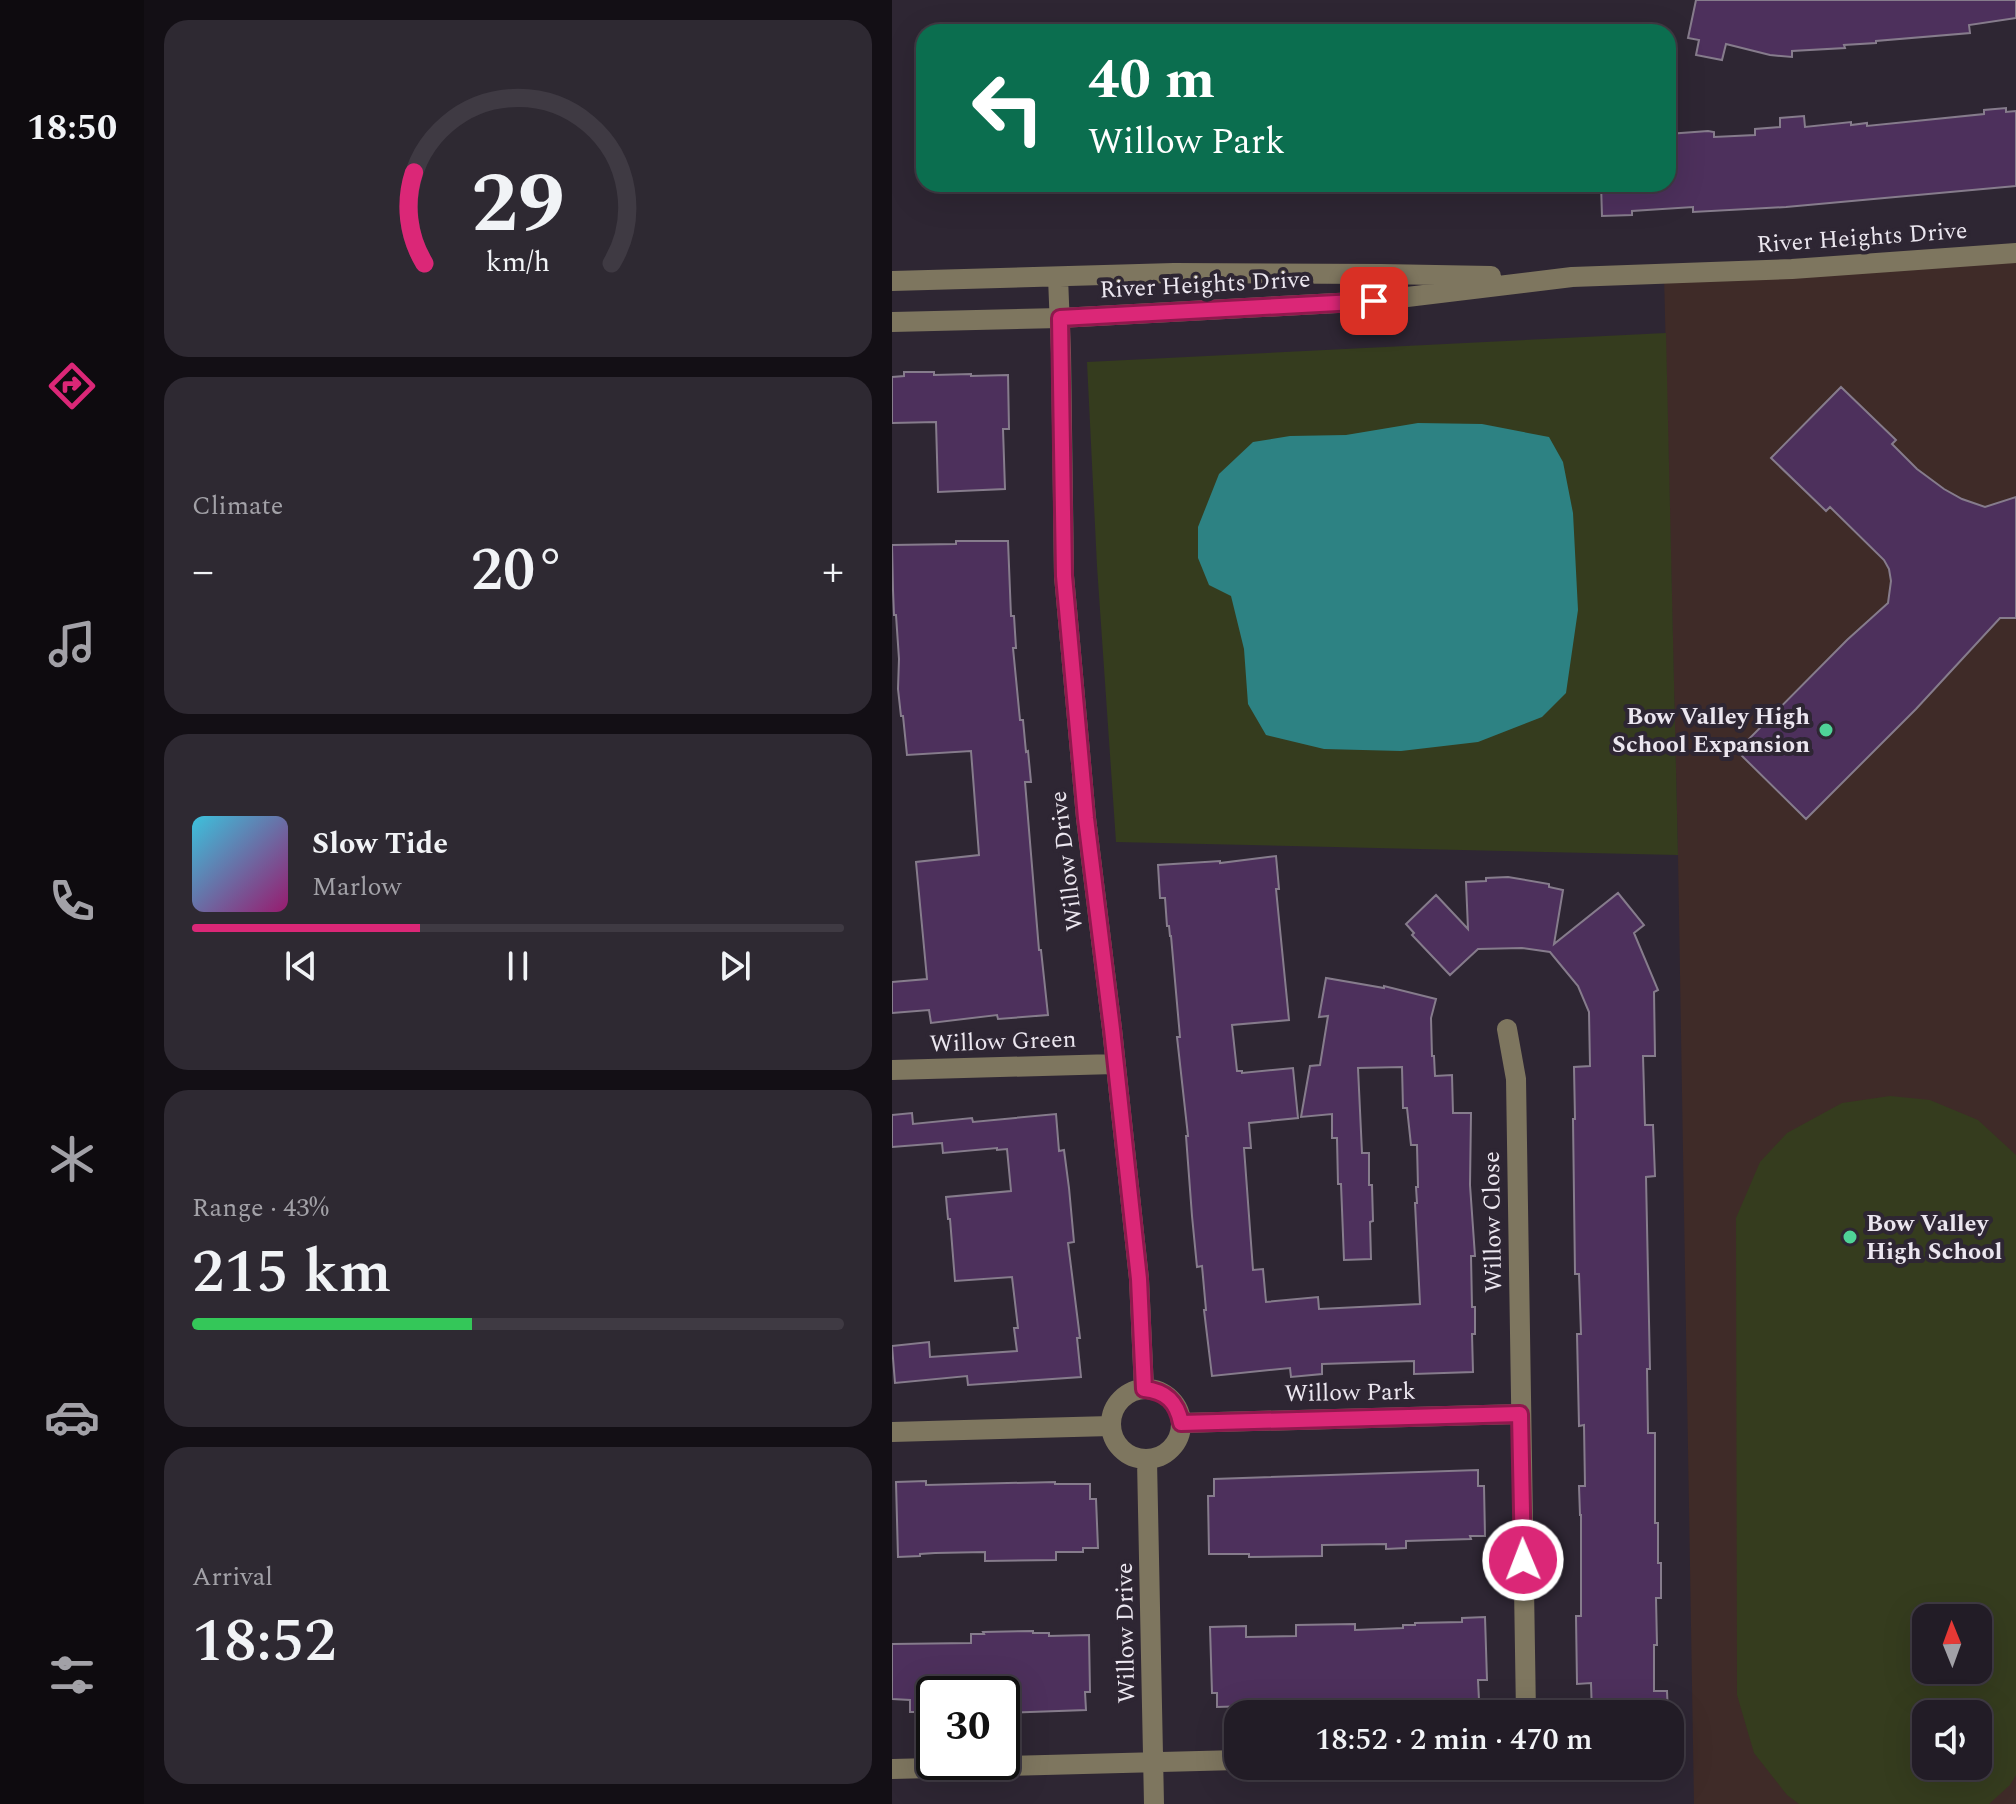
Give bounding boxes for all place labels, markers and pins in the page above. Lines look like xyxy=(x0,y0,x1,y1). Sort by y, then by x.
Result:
pin xyxy=(1340,267,1408,335)
place label: Bow Valley High School Expansion xyxy=(1612,699,1810,763)
marker: Bow Valley High School Expansion xyxy=(1817,721,1835,739)
place label: Bow Valley High School xyxy=(1866,1206,2003,1270)
marker: Bow Valley High School xyxy=(1841,1228,1859,1246)

